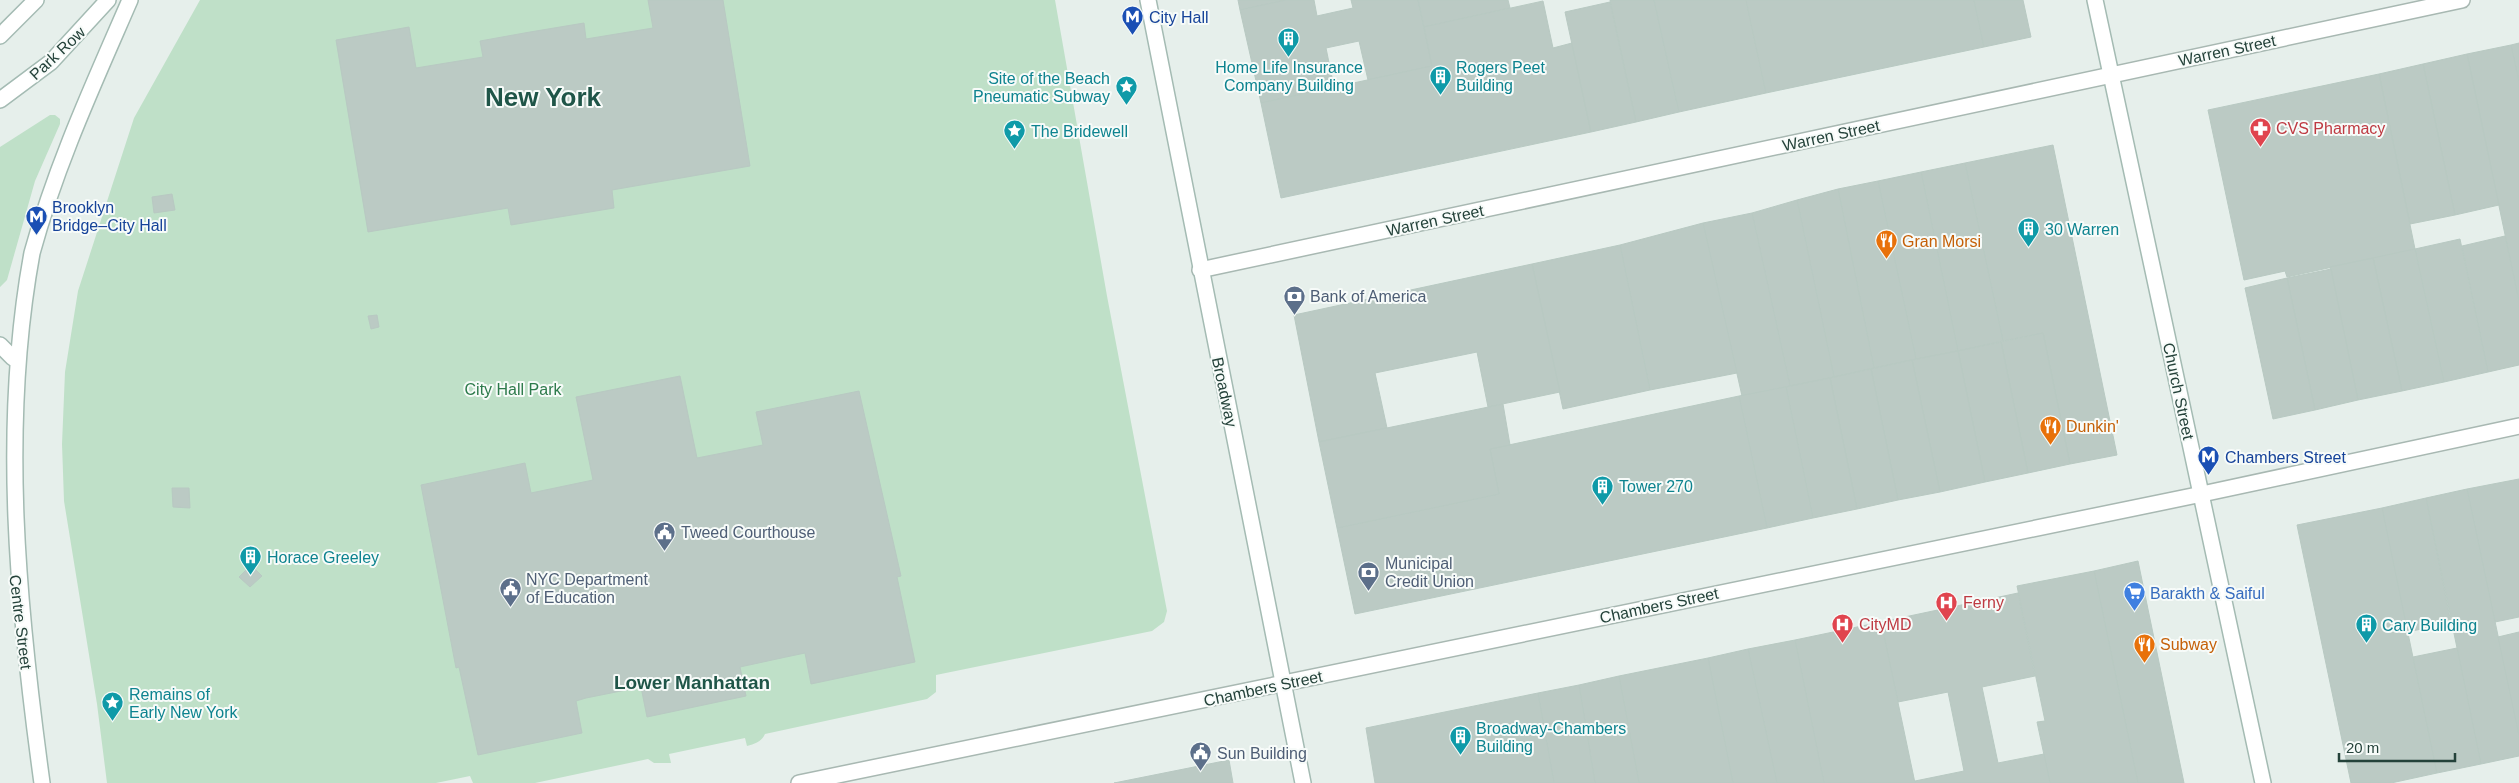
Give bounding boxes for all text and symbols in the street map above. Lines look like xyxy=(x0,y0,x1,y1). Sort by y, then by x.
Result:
metro station icon: City Hall xyxy=(1121,5,1145,36)
place label: City Hall xyxy=(1149,9,1209,26)
street label: Park Row xyxy=(26,23,89,83)
building icon: Home Life Insurance Company Building xyxy=(1277,26,1301,57)
street label: Warren Street xyxy=(2177,32,2278,69)
place label: Home Life Insurance Company Building xyxy=(1215,59,1363,94)
place label: Rogers Peet Building xyxy=(1456,59,1545,94)
building icon: Rogers Peet Building xyxy=(1428,64,1452,95)
place label: Site of the Beach Pneumatic Subway xyxy=(973,70,1110,105)
place icon: Site of the Beach Pneumatic Subway xyxy=(1114,75,1138,106)
district label: New York xyxy=(485,82,602,112)
pharmacy icon: CVS Pharmacy xyxy=(2248,116,2272,147)
street label: Warren Street xyxy=(1781,117,1882,154)
place icon: The Bridewell xyxy=(1003,119,1027,150)
place label: CVS Pharmacy xyxy=(2276,120,2385,137)
place label: The Bridewell xyxy=(1031,123,1128,140)
place label: Brooklyn Bridge–City Hall xyxy=(52,199,167,234)
street label: Warren Street xyxy=(1385,202,1486,239)
metro station icon: Brooklyn Bridge–City Hall xyxy=(24,204,48,235)
building icon: 30 Warren xyxy=(2017,217,2041,248)
place label: 30 Warren xyxy=(2045,221,2119,238)
restaurant icon: Gran Morsi xyxy=(1874,229,1898,260)
place label: Gran Morsi xyxy=(1902,233,1981,250)
bank icon: Bank of America xyxy=(1282,284,1306,315)
place label: Bank of America xyxy=(1310,288,1427,305)
street label: Church Street xyxy=(2160,341,2197,442)
street label: Broadway xyxy=(1209,356,1240,429)
park label: City Hall Park xyxy=(465,381,562,398)
restaurant icon: Dunkin' xyxy=(2038,414,2062,445)
place label: Dunkin' xyxy=(2066,418,2119,435)
metro station icon: Chambers Street xyxy=(2197,445,2221,476)
place label: Chambers Street xyxy=(2225,449,2346,466)
building icon: Tower 270 xyxy=(1591,474,1615,505)
place label: Tower 270 xyxy=(1619,478,1693,495)
public building icon: Tweed Courthouse xyxy=(653,520,677,551)
place label: Tweed Courthouse xyxy=(681,524,815,541)
building icon: Horace Greeley xyxy=(239,545,263,576)
place label: Horace Greeley xyxy=(267,549,379,566)
place label: Municipal Credit Union xyxy=(1385,555,1474,590)
bank icon: Municipal Credit Union xyxy=(1357,560,1381,591)
place label: NYC Department of Education xyxy=(526,571,648,606)
street label: Centre Street xyxy=(6,574,35,671)
public building icon: NYC Department of Education xyxy=(498,576,522,607)
supermarket icon: Barakth & Saiful xyxy=(2122,581,2146,612)
street label: Chambers Street xyxy=(1598,584,1721,626)
place label: Barakth & Saiful xyxy=(2150,585,2265,602)
hospital icon: Ferny xyxy=(1935,590,1959,621)
place label: Ferny xyxy=(1963,594,2004,611)
hospital icon: CityMD xyxy=(1831,612,1855,643)
building icon: Cary Building xyxy=(2354,613,2378,644)
place label: CityMD xyxy=(1859,616,1911,633)
place label: Cary Building xyxy=(2382,617,2477,634)
restaurant icon: Subway xyxy=(2132,632,2156,663)
place label: Subway xyxy=(2160,636,2217,653)
street label: Chambers Street xyxy=(1202,667,1325,709)
district label: Lower Manhattan xyxy=(614,672,770,693)
place label: Remains of Early New York xyxy=(129,686,238,721)
place icon: Remains of Early New York xyxy=(101,691,125,722)
place label: Broadway-Chambers Building xyxy=(1476,720,1626,755)
building icon: Broadway-Chambers Building xyxy=(1448,725,1472,756)
scale bar xyxy=(2339,730,2455,762)
text: 20 m xyxy=(2346,739,2379,756)
public building icon: Sun Building xyxy=(1189,741,1213,772)
place label: Sun Building xyxy=(1217,745,1307,762)

